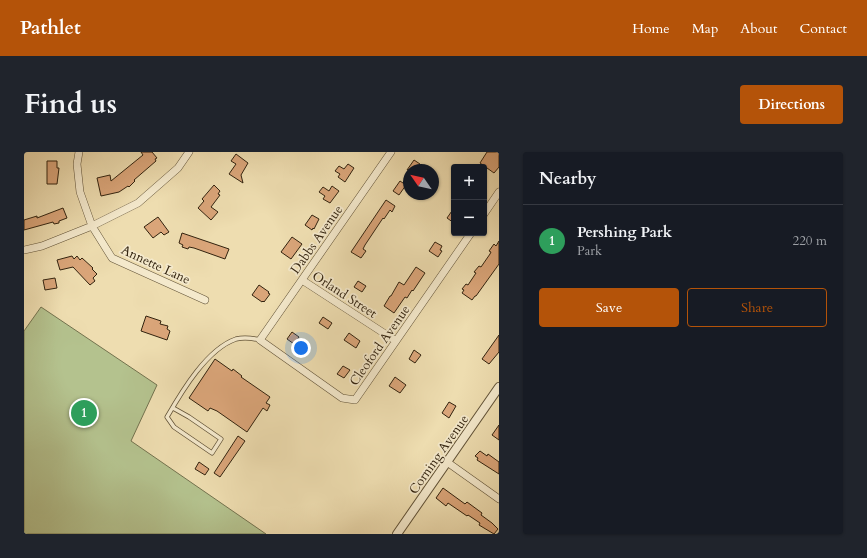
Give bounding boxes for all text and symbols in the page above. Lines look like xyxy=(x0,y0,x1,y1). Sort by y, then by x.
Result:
text: Pathlet xyxy=(20,15,81,41)
text: Home xyxy=(632,19,670,38)
text: Map xyxy=(692,19,718,38)
text: About xyxy=(740,19,777,38)
text: Contact xyxy=(799,19,847,38)
text: Find us xyxy=(24,85,117,123)
button: Directions xyxy=(740,85,843,124)
north arrow xyxy=(403,164,439,200)
map controls xyxy=(451,164,487,236)
button: + xyxy=(451,164,487,200)
text: Nearby xyxy=(539,167,596,190)
button: − xyxy=(451,200,487,236)
street label: Dabbs Avenue xyxy=(286,202,347,278)
text: Pershing Park xyxy=(577,222,672,242)
text: 1 xyxy=(549,232,555,250)
text: 220 m xyxy=(793,232,827,250)
street label: Annette Lane xyxy=(118,241,193,289)
text: Park xyxy=(577,242,602,260)
street label: Orland Street xyxy=(309,267,380,323)
button: Save xyxy=(539,288,679,327)
button: Share xyxy=(687,288,827,327)
street label: Cleoford Avenue xyxy=(345,302,414,389)
your location xyxy=(291,338,311,358)
pin: 1 xyxy=(71,398,97,428)
street label: Corning Avenue xyxy=(405,411,473,498)

